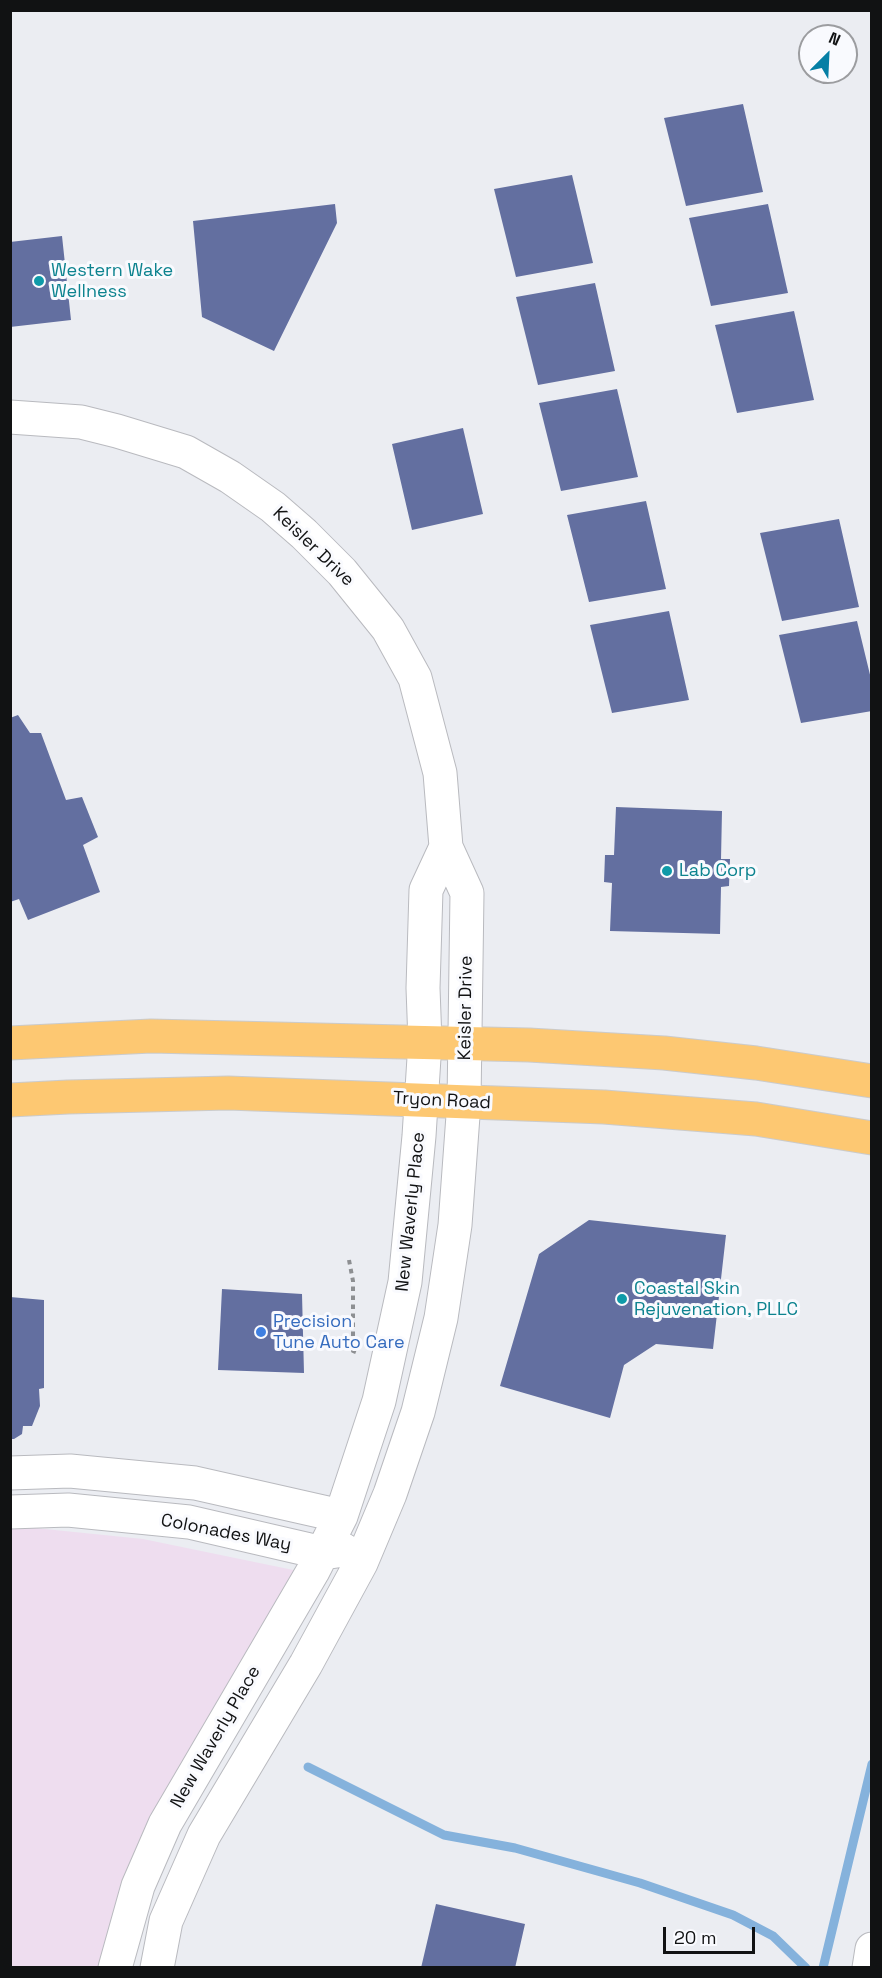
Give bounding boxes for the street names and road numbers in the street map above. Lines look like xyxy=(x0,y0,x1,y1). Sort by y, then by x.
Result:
street label: Keisler Drive xyxy=(268,503,358,591)
street label: Keisler Drive xyxy=(454,955,478,1061)
street label: Tryon Road xyxy=(393,1088,491,1114)
street label: New Waverly Place xyxy=(392,1131,430,1293)
street label: Colonades Way xyxy=(159,1510,293,1556)
street label: New Waverly Place xyxy=(167,1662,265,1812)

